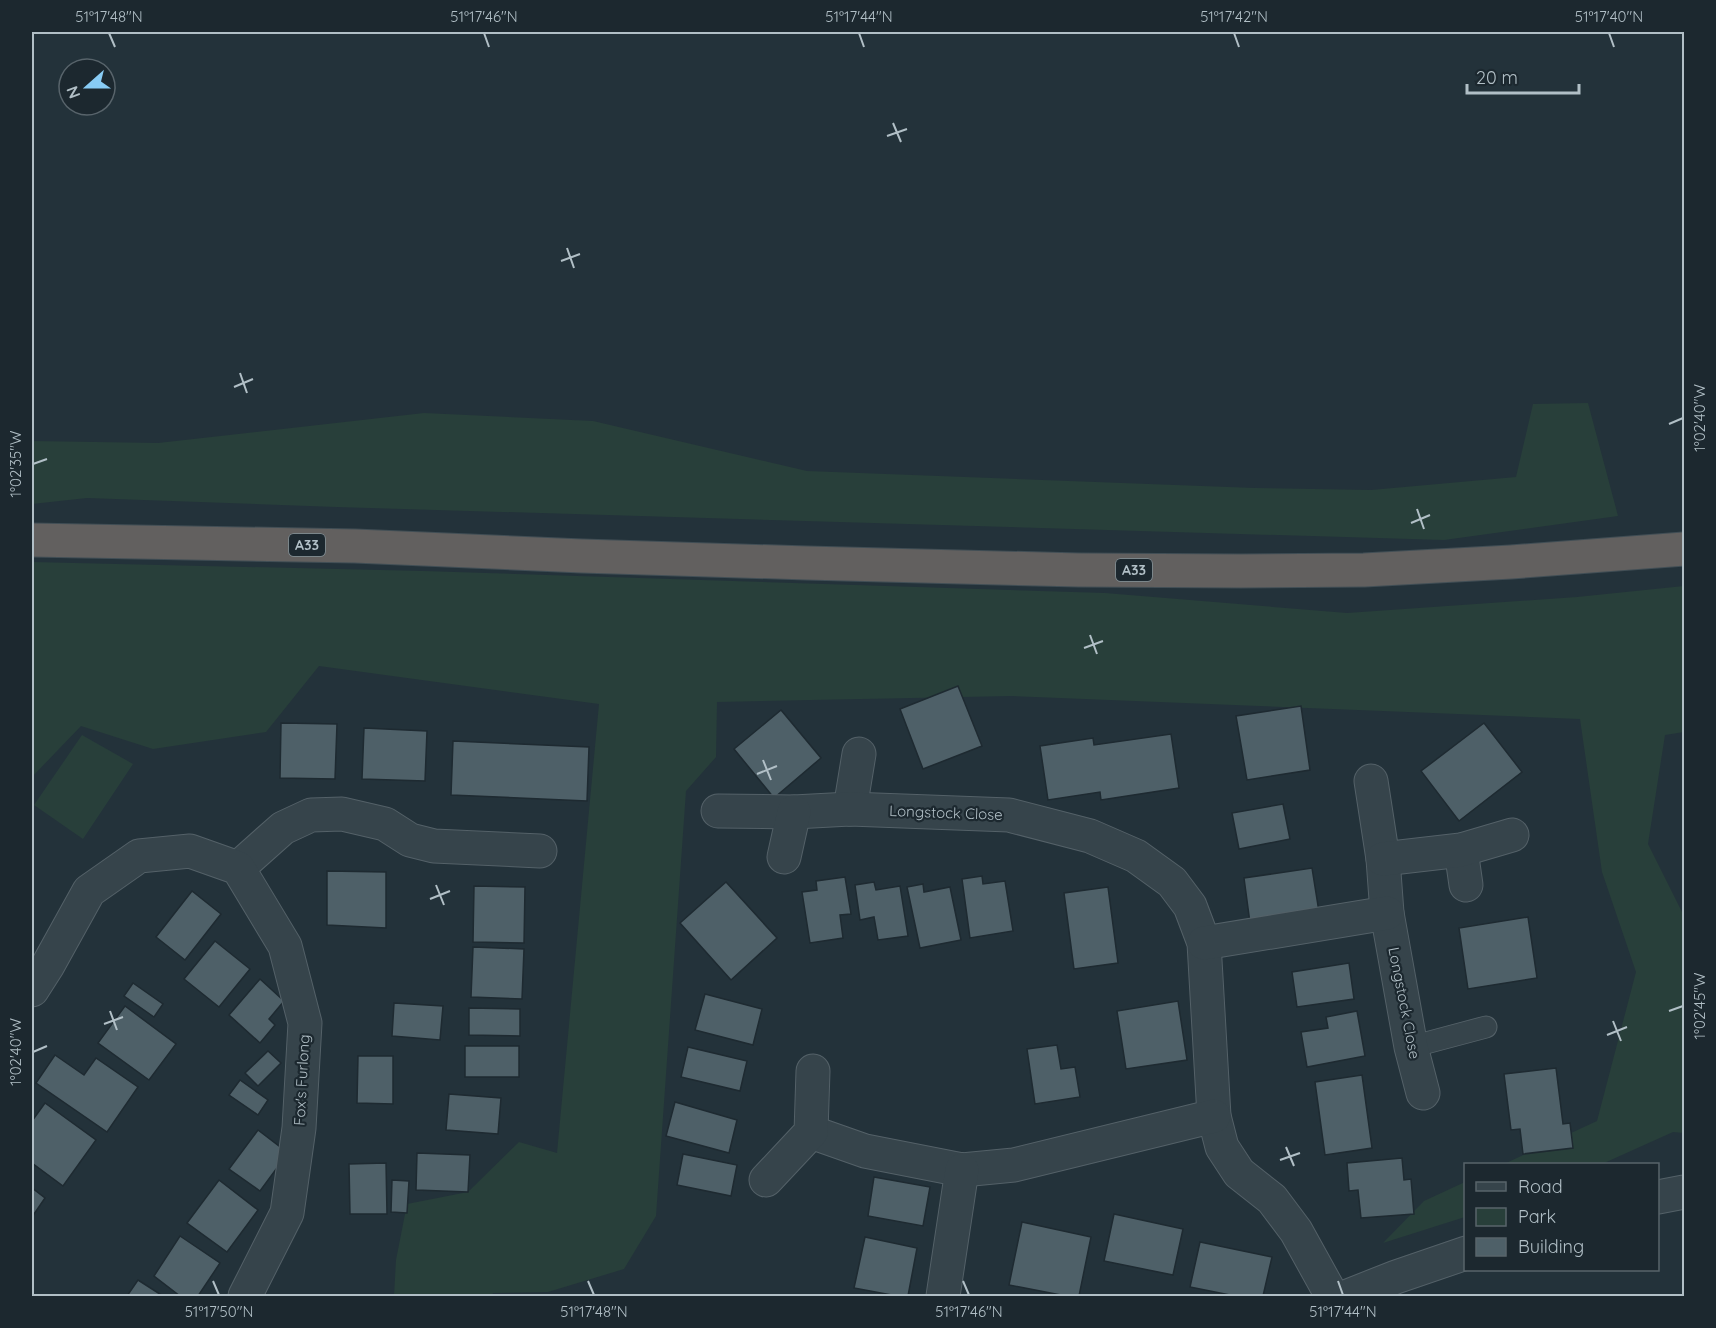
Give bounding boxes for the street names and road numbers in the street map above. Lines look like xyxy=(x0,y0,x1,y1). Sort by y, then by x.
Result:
road number: A33 xyxy=(289,534,325,556)
road number: A33 xyxy=(1116,559,1152,581)
street label: Longstock Close xyxy=(889,801,1003,824)
street label: Longstock Close xyxy=(1384,945,1425,1060)
street label: Fox's Furlong xyxy=(290,1034,313,1126)

